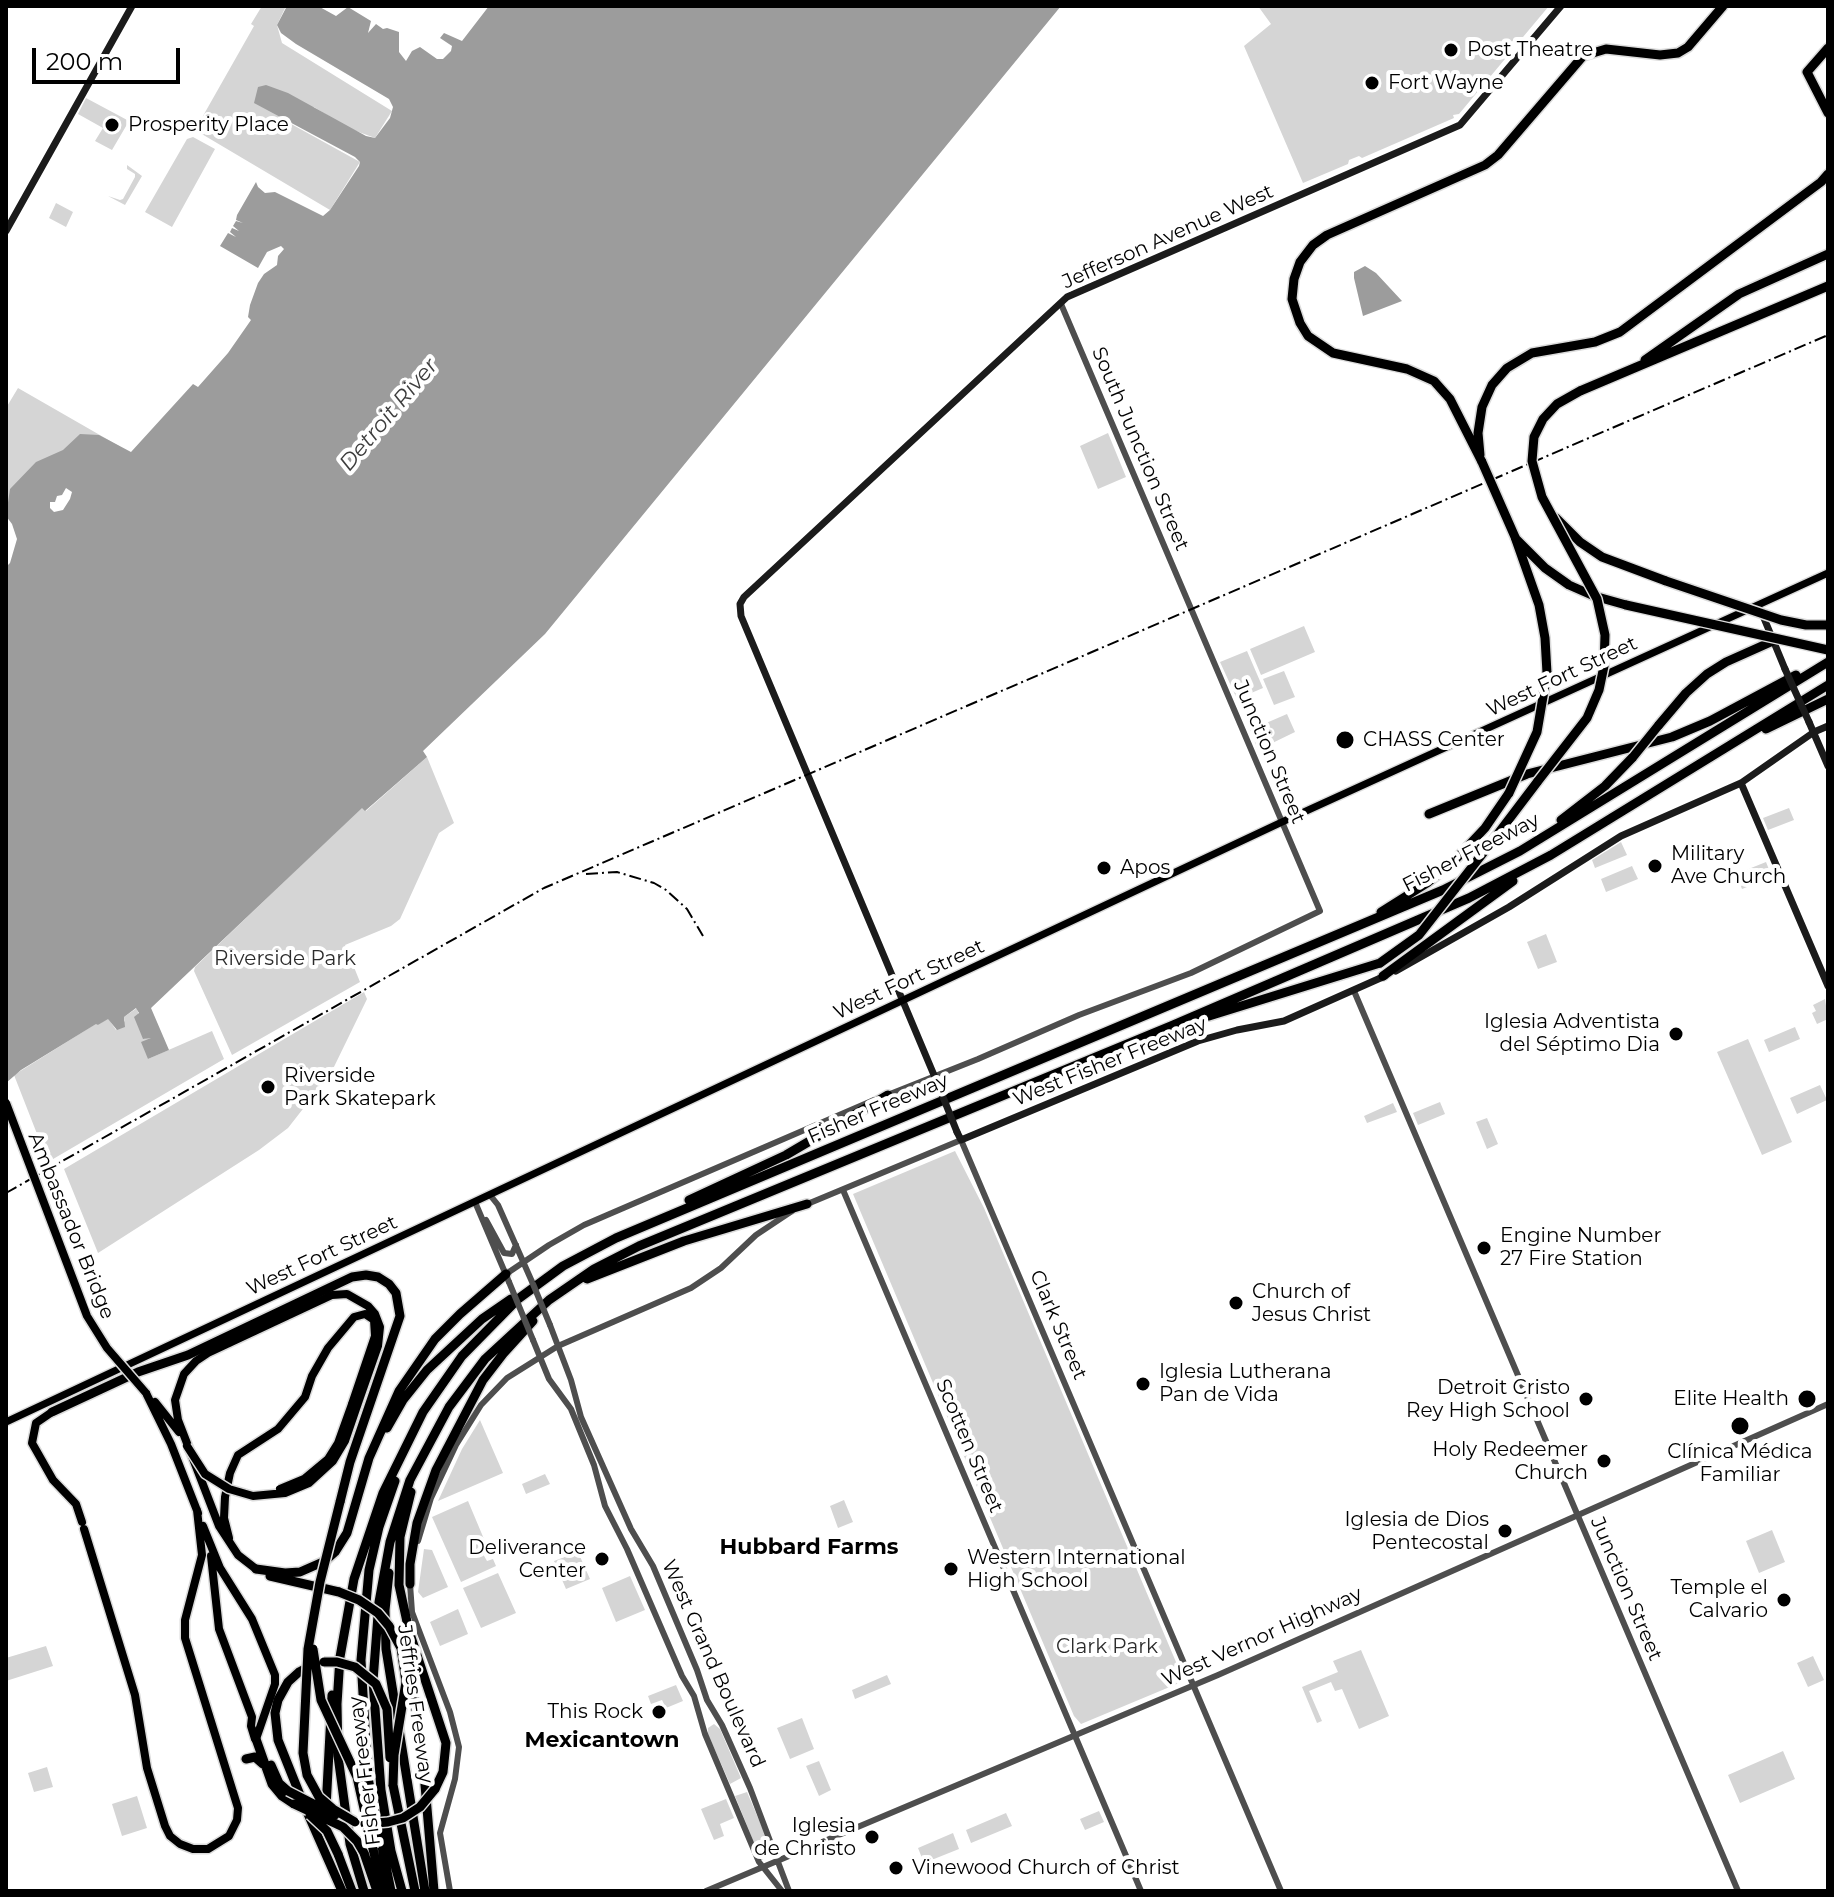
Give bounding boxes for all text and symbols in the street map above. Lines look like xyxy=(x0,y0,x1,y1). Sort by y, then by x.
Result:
scale bar xyxy=(36,32,184,82)
place label: Post Theatre xyxy=(1467,38,1593,62)
marker: Post Theatre xyxy=(1442,41,1460,59)
text: 200 m xyxy=(46,47,123,76)
place label: Fort Wayne xyxy=(1388,71,1503,95)
marker: Fort Wayne xyxy=(1363,74,1381,92)
place label: Prosperity Place xyxy=(128,113,289,137)
marker: Prosperity Place xyxy=(103,116,121,134)
street label: Jefferson Avenue West xyxy=(1059,180,1277,294)
street label: South Junction Street xyxy=(1086,344,1194,554)
water label: Detroit River xyxy=(334,353,444,477)
street label: West Fort Street xyxy=(1483,632,1641,722)
street label: Junction Street xyxy=(1228,677,1310,827)
place label: CHASS Center xyxy=(1363,728,1505,752)
marker: CHASS Center xyxy=(1334,729,1356,751)
street label: Fisher Freeway xyxy=(1399,808,1543,898)
place label: Military Ave Church xyxy=(1671,842,1786,889)
place label: Apos xyxy=(1120,856,1170,880)
marker: Military Ave Church xyxy=(1646,857,1664,875)
marker: Apos xyxy=(1095,859,1113,877)
street label: West Fort Street xyxy=(830,935,988,1025)
park label: Riverside Park xyxy=(214,947,356,971)
place label: Iglesia Adventista del Séptimo Dia xyxy=(1484,1010,1660,1057)
street label: West Fisher Freeway xyxy=(1010,1012,1210,1112)
marker: Iglesia Adventista del Séptimo Dia xyxy=(1667,1025,1685,1043)
place label: Riverside Park Skatepark xyxy=(284,1064,436,1111)
street label: Fisher Freeway xyxy=(804,1069,952,1149)
marker: Riverside Park Skatepark xyxy=(259,1078,277,1096)
street label: Ambassador Bridge xyxy=(23,1129,119,1323)
street label: West Fort Street xyxy=(243,1211,401,1301)
place label: Engine Number 27 Fire Station xyxy=(1500,1224,1661,1271)
marker: Engine Number 27 Fire Station xyxy=(1475,1239,1493,1257)
street label: Clark Street xyxy=(1024,1267,1092,1383)
place label: Church of Jesus Christ xyxy=(1252,1280,1371,1327)
marker: Church of Jesus Christ xyxy=(1227,1294,1245,1312)
place label: Iglesia Lutherana Pan de Vida xyxy=(1159,1360,1331,1407)
marker: Iglesia Lutherana Pan de Vida xyxy=(1134,1375,1152,1393)
street label: Scotten Street xyxy=(930,1376,1008,1516)
place label: Detroit Cristo Rey High School xyxy=(1406,1376,1570,1423)
place label: Elite Health xyxy=(1673,1387,1789,1411)
marker: Elite Health xyxy=(1796,1388,1818,1410)
marker: Detroit Cristo Rey High School xyxy=(1577,1390,1595,1408)
marker: Clínica Médica Familiar xyxy=(1729,1415,1751,1437)
place label: Holy Redeemer Church xyxy=(1432,1438,1588,1485)
place label: Clínica Médica Familiar xyxy=(1667,1440,1813,1487)
marker: Holy Redeemer Church xyxy=(1595,1452,1613,1470)
place label: Iglesia de Dios Pentecostal xyxy=(1345,1508,1489,1555)
street label: Junction Street xyxy=(1585,1514,1667,1664)
marker: Iglesia de Dios Pentecostal xyxy=(1496,1522,1514,1540)
district label: Hubbard Farms xyxy=(720,1535,898,1561)
place label: Deliverance Center xyxy=(468,1536,586,1583)
place label: Western International High School xyxy=(967,1546,1186,1593)
marker: Deliverance Center xyxy=(593,1550,611,1568)
street label: West Grand Boulevard xyxy=(656,1556,770,1772)
marker: Western International High School xyxy=(942,1560,960,1578)
place label: Temple el Calvario xyxy=(1671,1576,1768,1623)
street label: West Vernor Highway xyxy=(1158,1582,1366,1692)
marker: Temple el Calvario xyxy=(1775,1591,1793,1609)
street label: Jeffries Freeway xyxy=(392,1623,438,1785)
park label: Clark Park xyxy=(1056,1635,1158,1659)
street label: Fisher Freeway xyxy=(344,1695,386,1847)
place label: This Rock xyxy=(548,1700,643,1724)
marker: This Rock xyxy=(650,1703,668,1721)
district label: Mexicantown xyxy=(524,1728,680,1754)
place label: Iglesia de Christo xyxy=(754,1814,856,1861)
marker: Iglesia de Christo xyxy=(863,1828,881,1846)
place label: Vinewood Church of Christ xyxy=(912,1856,1180,1880)
marker: Vinewood Church of Christ xyxy=(887,1859,905,1877)

